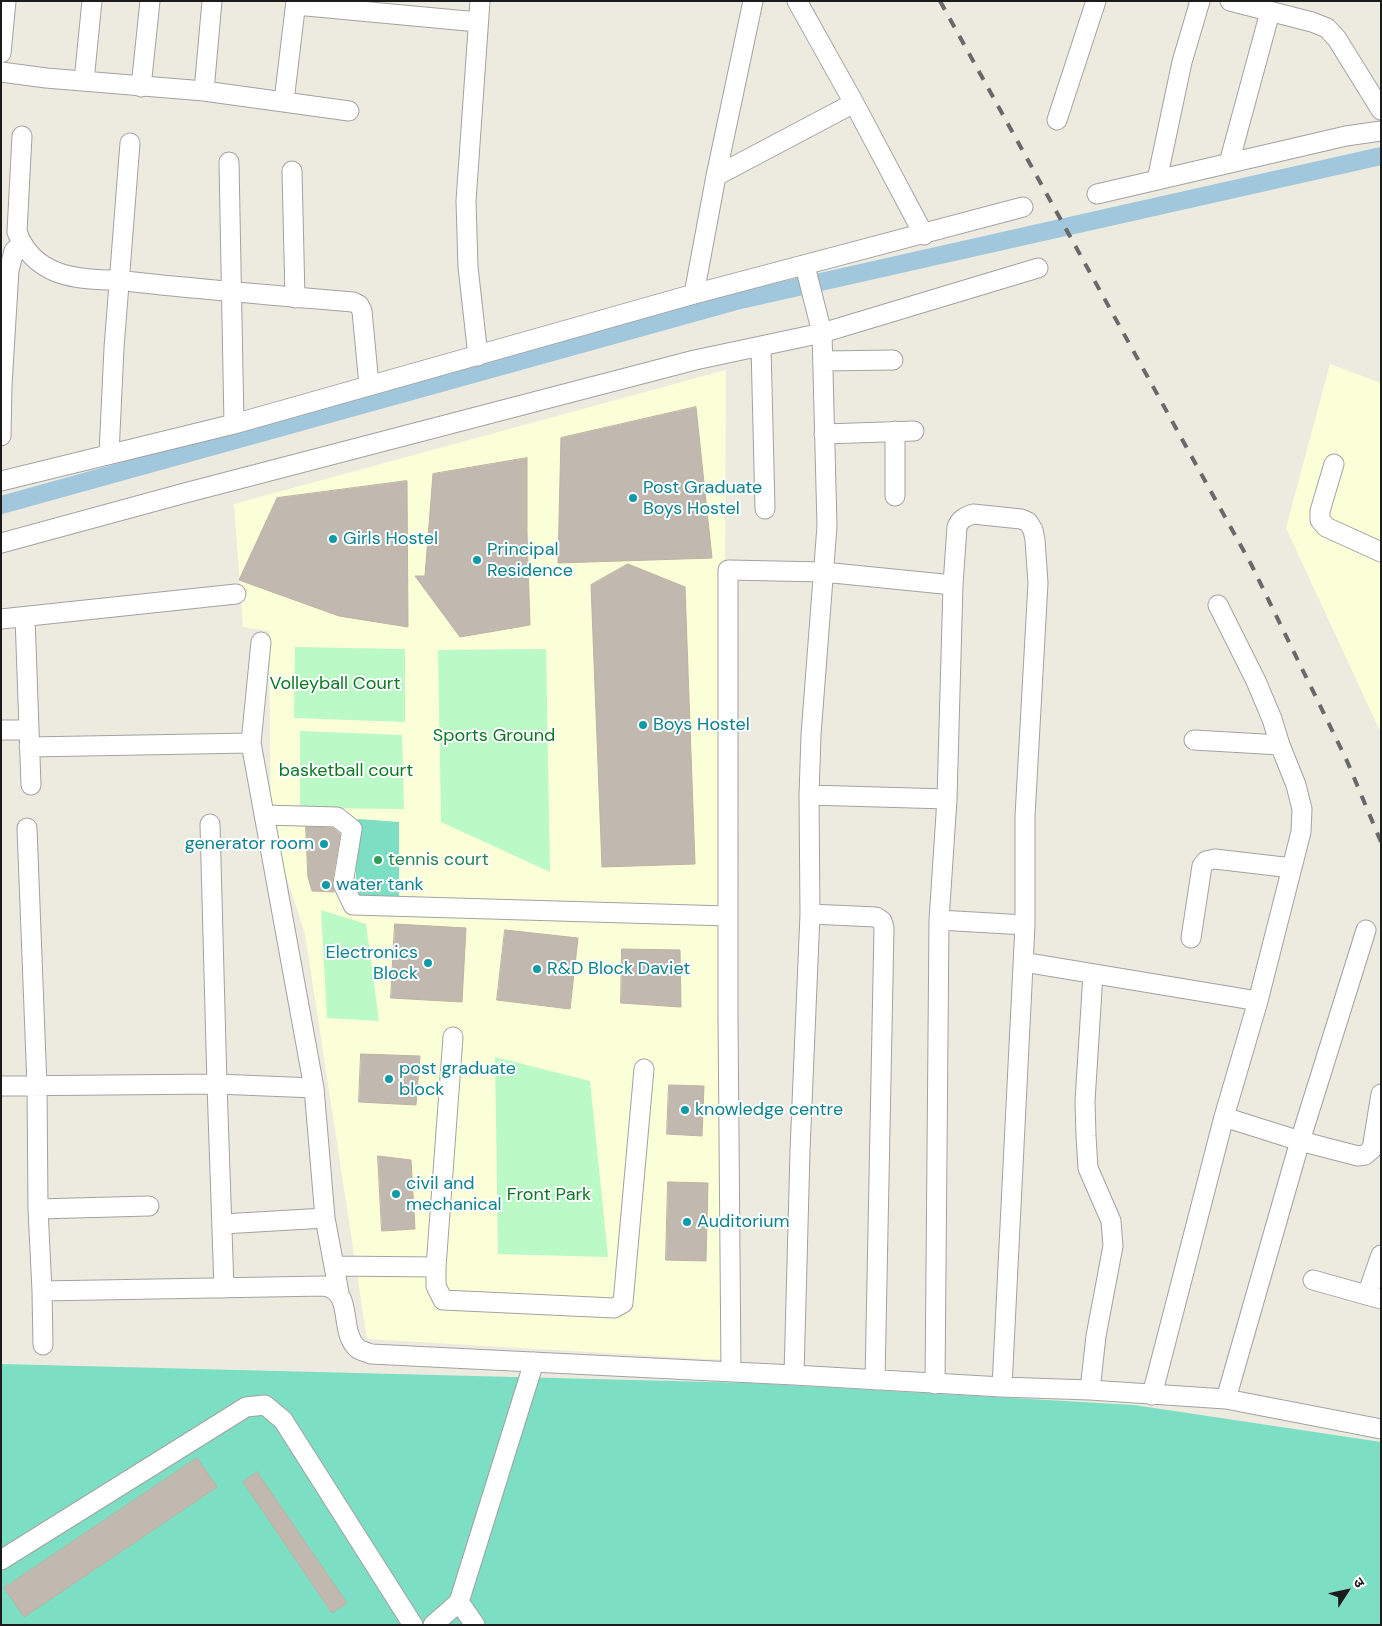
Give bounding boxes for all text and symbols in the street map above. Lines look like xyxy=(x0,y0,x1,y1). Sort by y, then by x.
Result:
place label: Post Graduate Boys Hostel xyxy=(643,477,762,520)
marker: Post Graduate Boys Hostel xyxy=(627,492,639,504)
place label: Girls Hostel xyxy=(343,528,438,550)
marker: Girls Hostel xyxy=(327,533,339,545)
place label: Principal Residence xyxy=(487,539,573,582)
marker: Principal Residence xyxy=(471,554,483,566)
park label: Volleyball Court xyxy=(270,673,400,695)
place label: Boys Hostel xyxy=(653,714,750,736)
marker: Boys Hostel xyxy=(637,719,649,731)
park label: Sports Ground xyxy=(433,725,555,747)
park label: basketball court xyxy=(279,760,413,782)
place label: generator room xyxy=(185,833,314,855)
marker: generator room xyxy=(318,838,330,850)
place label: tennis court xyxy=(388,849,489,871)
marker: tennis court xyxy=(372,854,384,866)
place label: water tank xyxy=(336,874,424,896)
marker: water tank xyxy=(320,879,332,891)
place label: Electronics Block xyxy=(326,942,418,984)
marker: Electronics Block xyxy=(422,957,434,969)
place label: R&D Block Daviet xyxy=(547,958,690,980)
marker: R&D Block Daviet xyxy=(531,963,543,975)
place label: post graduate block xyxy=(399,1058,516,1100)
marker: post graduate block xyxy=(383,1073,395,1085)
place label: knowledge centre xyxy=(695,1099,843,1121)
marker: knowledge centre xyxy=(679,1104,691,1116)
place label: civil and mechanical xyxy=(406,1173,501,1216)
park label: Front Park xyxy=(507,1184,591,1206)
marker: civil and mechanical xyxy=(390,1188,402,1200)
place label: Auditorium xyxy=(697,1211,789,1233)
marker: Auditorium xyxy=(681,1216,693,1228)
north arrow xyxy=(1322,1566,1372,1616)
text: उ xyxy=(1350,1574,1369,1591)

